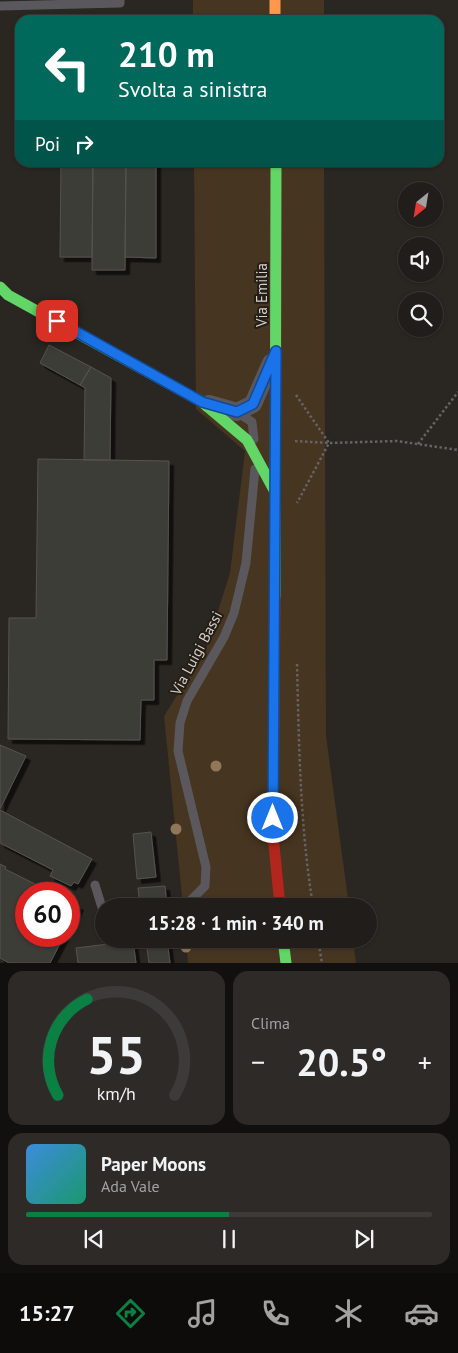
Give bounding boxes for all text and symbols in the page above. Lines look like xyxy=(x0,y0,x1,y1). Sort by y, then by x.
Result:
text: 210 m xyxy=(118,31,215,77)
icon: left xyxy=(35,35,100,100)
text: Svolta a sinistra xyxy=(118,75,268,103)
icon: right xyxy=(70,130,98,158)
text: Poi xyxy=(35,132,60,156)
north arrow xyxy=(398,182,442,228)
map controls xyxy=(398,182,443,337)
button: sound xyxy=(398,237,443,282)
street label: Via Emilia xyxy=(252,263,271,328)
button: search xyxy=(398,292,443,337)
pin xyxy=(36,300,78,342)
icon: arrive xyxy=(43,307,71,335)
street label: Via Luigi Bassi xyxy=(165,608,226,699)
position arrow xyxy=(246,791,298,843)
speed limit sign: 60 xyxy=(15,882,80,947)
text: 15:28 · 1 min · 340 m xyxy=(148,911,324,935)
text: Clima xyxy=(251,1013,290,1033)
text: 55 xyxy=(87,1021,146,1088)
text: 20.5° xyxy=(296,1037,387,1086)
text: − xyxy=(251,1043,265,1080)
text: + xyxy=(418,1043,432,1080)
text: km/h xyxy=(97,1082,136,1105)
text: Paper Moons xyxy=(101,1152,206,1176)
text: Ada Vale xyxy=(101,1176,160,1196)
icon: previous xyxy=(80,1225,108,1253)
icon: pause xyxy=(215,1225,243,1253)
icon: next xyxy=(350,1225,378,1253)
icon: directions xyxy=(113,1296,148,1331)
icon: music xyxy=(185,1296,220,1331)
icon: phone xyxy=(258,1296,293,1331)
icon: climate xyxy=(331,1296,366,1331)
icon: car xyxy=(404,1296,439,1331)
text: 15:27 xyxy=(19,1299,75,1327)

